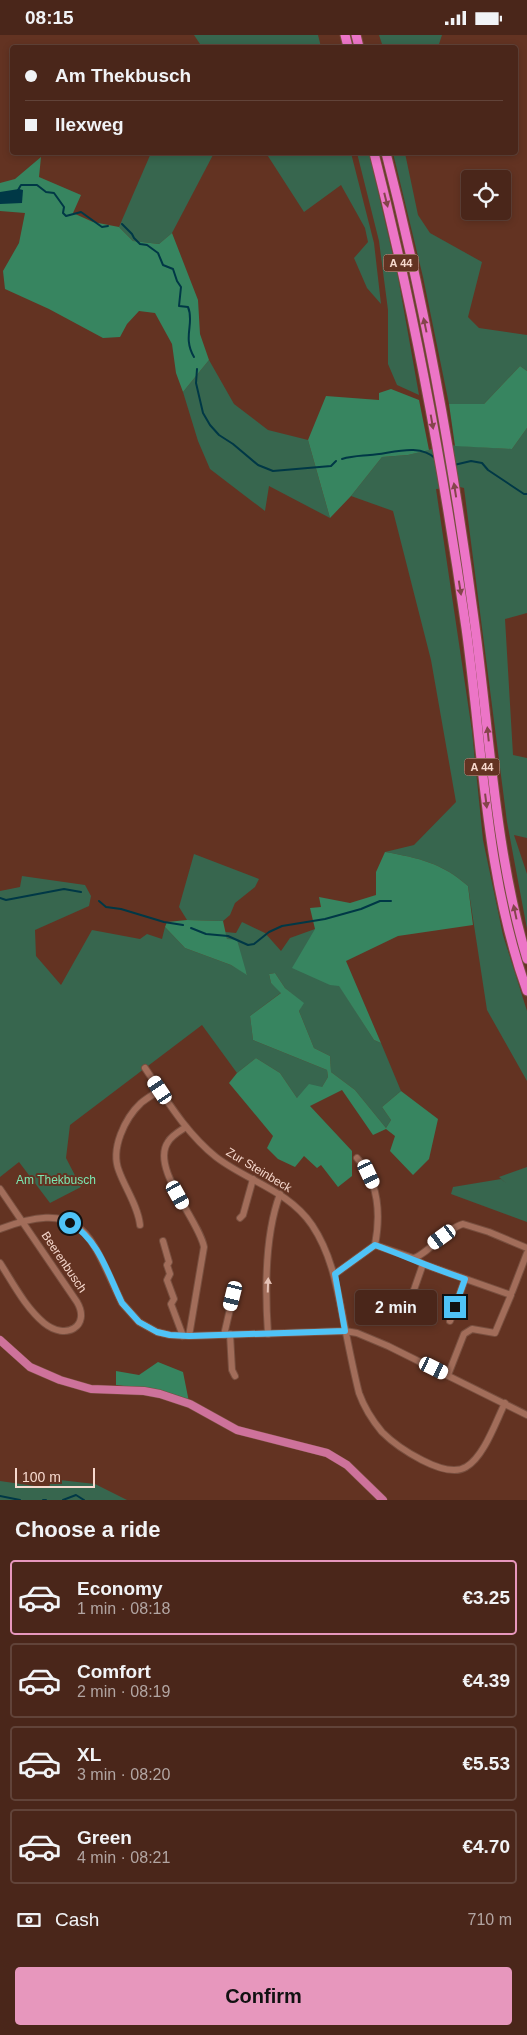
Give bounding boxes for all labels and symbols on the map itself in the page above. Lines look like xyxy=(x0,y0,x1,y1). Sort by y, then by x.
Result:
one-way arrow xyxy=(382,192,390,207)
road number: A 44 xyxy=(384,255,418,272)
one-way arrow xyxy=(421,317,429,333)
one-way arrow xyxy=(428,415,436,431)
one-way arrow xyxy=(451,481,459,497)
one-way arrow xyxy=(456,580,464,596)
one-way arrow xyxy=(484,726,492,742)
road number: A 44 xyxy=(464,759,500,775)
one-way arrow xyxy=(482,793,490,809)
one-way arrow xyxy=(510,904,518,920)
car xyxy=(145,1073,174,1107)
street label: Zur Steinbeck xyxy=(224,1145,295,1196)
car xyxy=(355,1157,382,1191)
park label: Am Thekbusch xyxy=(16,1173,96,1187)
car xyxy=(164,1178,191,1212)
route start xyxy=(59,1212,81,1234)
car xyxy=(425,1222,458,1252)
street label: Beerenbusch xyxy=(38,1229,90,1295)
one-way arrow xyxy=(264,1277,272,1293)
car xyxy=(222,1280,243,1312)
callout: 2 min xyxy=(355,1289,438,1325)
route end xyxy=(444,1296,466,1318)
car xyxy=(417,1355,450,1381)
scale bar xyxy=(15,1465,95,1488)

